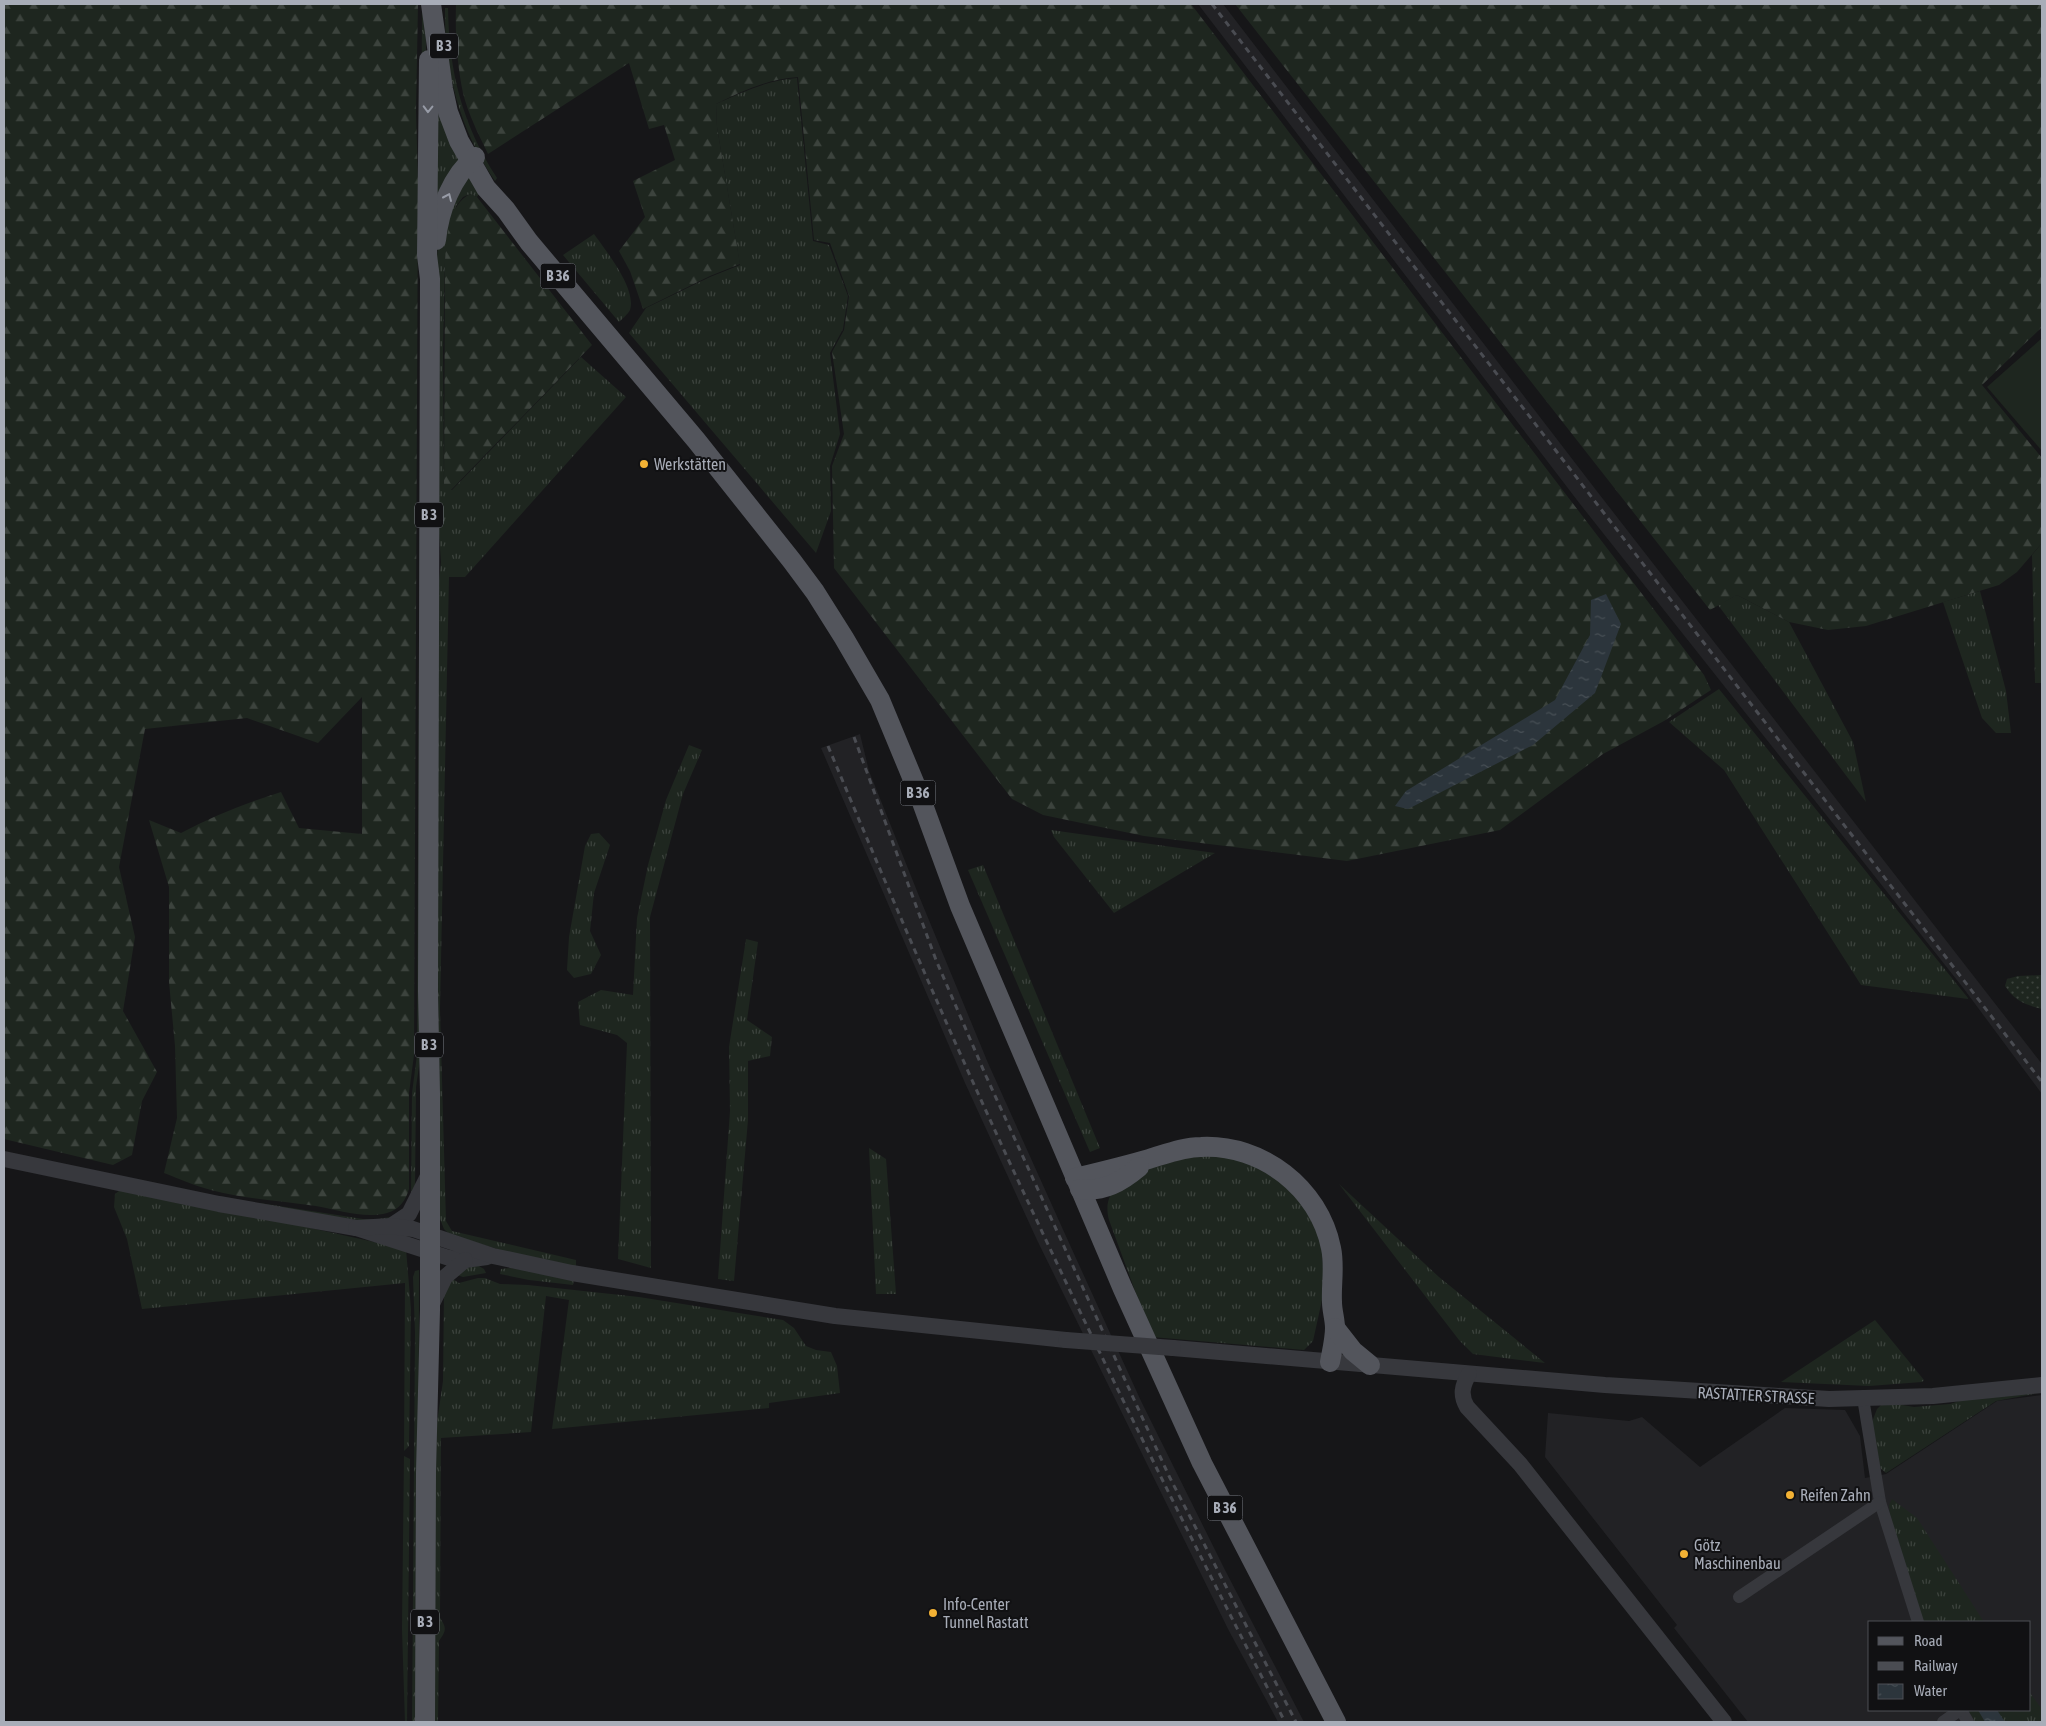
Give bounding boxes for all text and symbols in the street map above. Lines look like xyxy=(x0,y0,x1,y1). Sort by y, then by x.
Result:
road number: B 3 xyxy=(430,34,458,58)
one-way arrow xyxy=(423,106,433,113)
one-way arrow xyxy=(441,193,452,202)
road number: B 36 xyxy=(540,264,576,288)
place label: Werkstätten xyxy=(654,455,726,473)
marker: Werkstätten xyxy=(638,458,650,470)
road number: B 3 xyxy=(415,502,443,528)
road number: B 36 xyxy=(900,780,936,806)
road number: B 3 xyxy=(415,1032,443,1058)
street label: RASTATTER STRASSE xyxy=(1697,1383,1815,1407)
place label: Reifen Zahn xyxy=(1800,1486,1871,1504)
marker: Reifen Zahn xyxy=(1784,1489,1796,1501)
road number: B 36 xyxy=(1208,1496,1242,1520)
place label: Götz Maschinenbau xyxy=(1694,1536,1781,1572)
marker: Götz Maschinenbau xyxy=(1678,1548,1690,1560)
place label: Info-Center Tunnel Rastatt xyxy=(943,1595,1029,1631)
marker: Info-Center Tunnel Rastatt xyxy=(927,1607,939,1619)
road number: B 3 xyxy=(411,1610,439,1634)
legend xyxy=(1868,1621,2031,1711)
text: Road xyxy=(1914,1632,1943,1649)
text: Railway xyxy=(1914,1657,1958,1674)
text: Water xyxy=(1914,1682,1947,1699)

